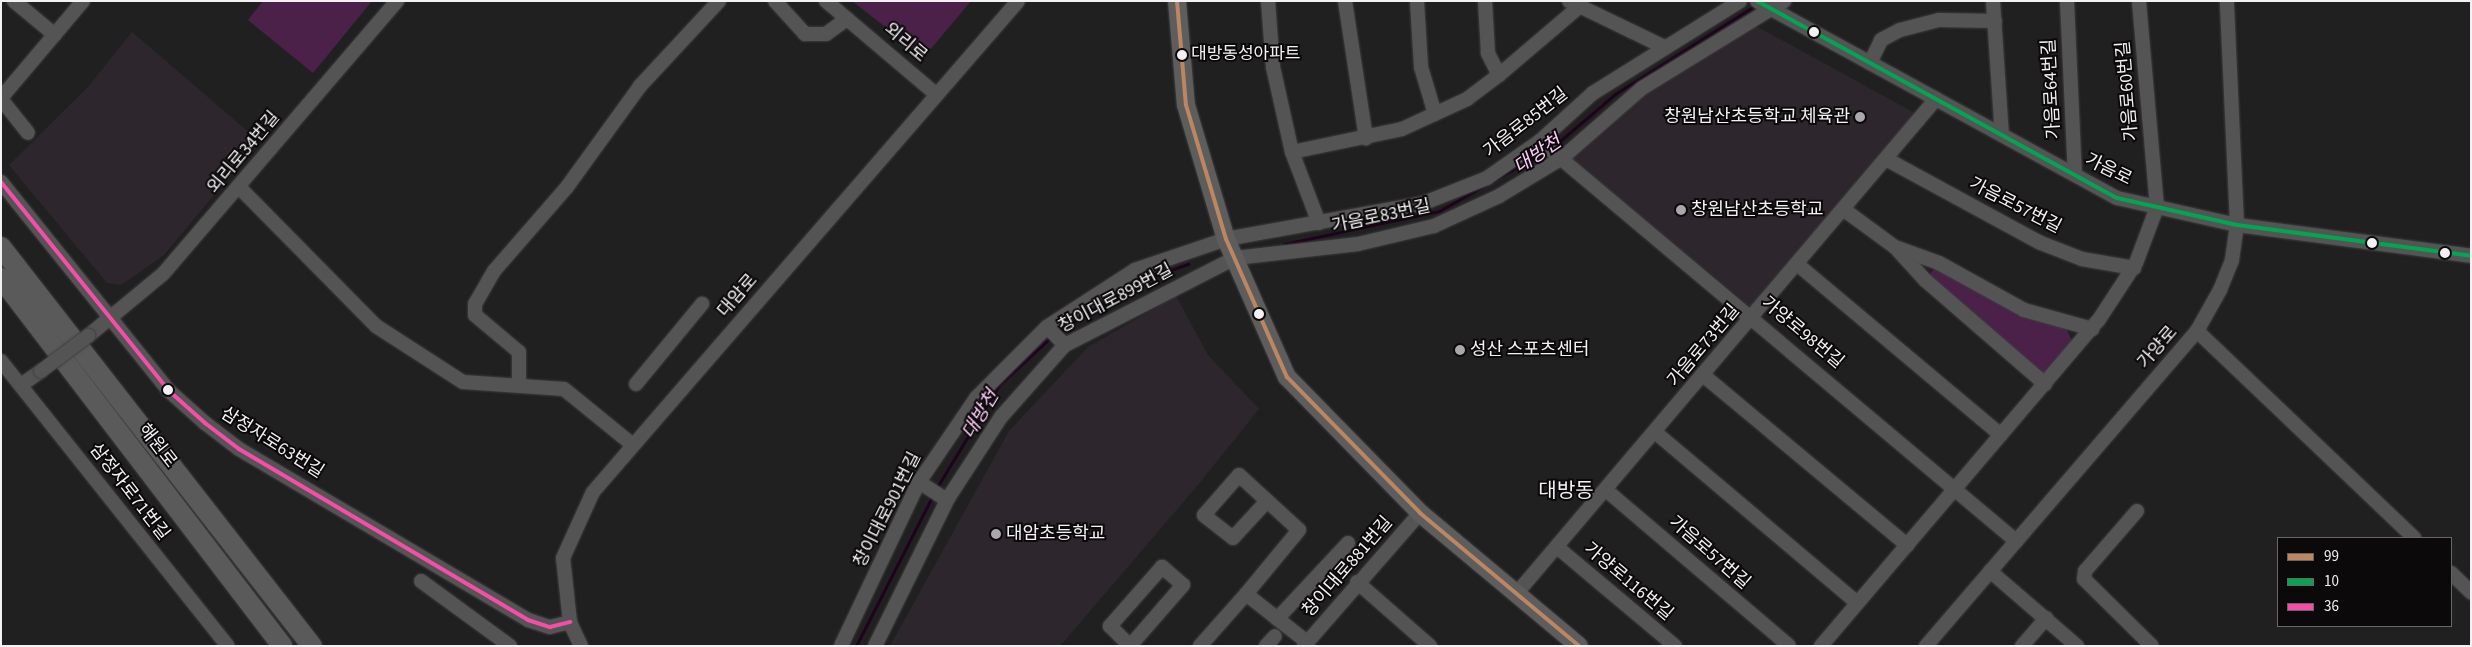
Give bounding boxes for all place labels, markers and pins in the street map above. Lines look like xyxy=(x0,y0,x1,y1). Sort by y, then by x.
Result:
unlabelled marker xyxy=(1809,27,1819,37)
place label: 대방동성아파트 xyxy=(1191,45,1300,65)
marker: 대방동성아파트 xyxy=(1177,50,1187,60)
place label: 창원남산초등학교 체육관 xyxy=(1664,106,1850,128)
marker: 창원남산초등학교 체육관 xyxy=(1854,111,1866,123)
place label: 창원남산초등학교 xyxy=(1691,199,1823,221)
marker: 창원남산초등학교 xyxy=(1675,204,1687,216)
unlabelled marker xyxy=(2367,238,2377,248)
unlabelled marker xyxy=(2440,248,2450,258)
unlabelled marker xyxy=(1254,309,1264,319)
place label: 성산 스포츠센터 xyxy=(1470,339,1590,361)
marker: 성산 스포츠센터 xyxy=(1454,344,1466,356)
unlabelled marker xyxy=(163,385,173,395)
place label: 대암초등학교 xyxy=(1006,523,1105,545)
marker: 대암초등학교 xyxy=(990,528,1002,540)

